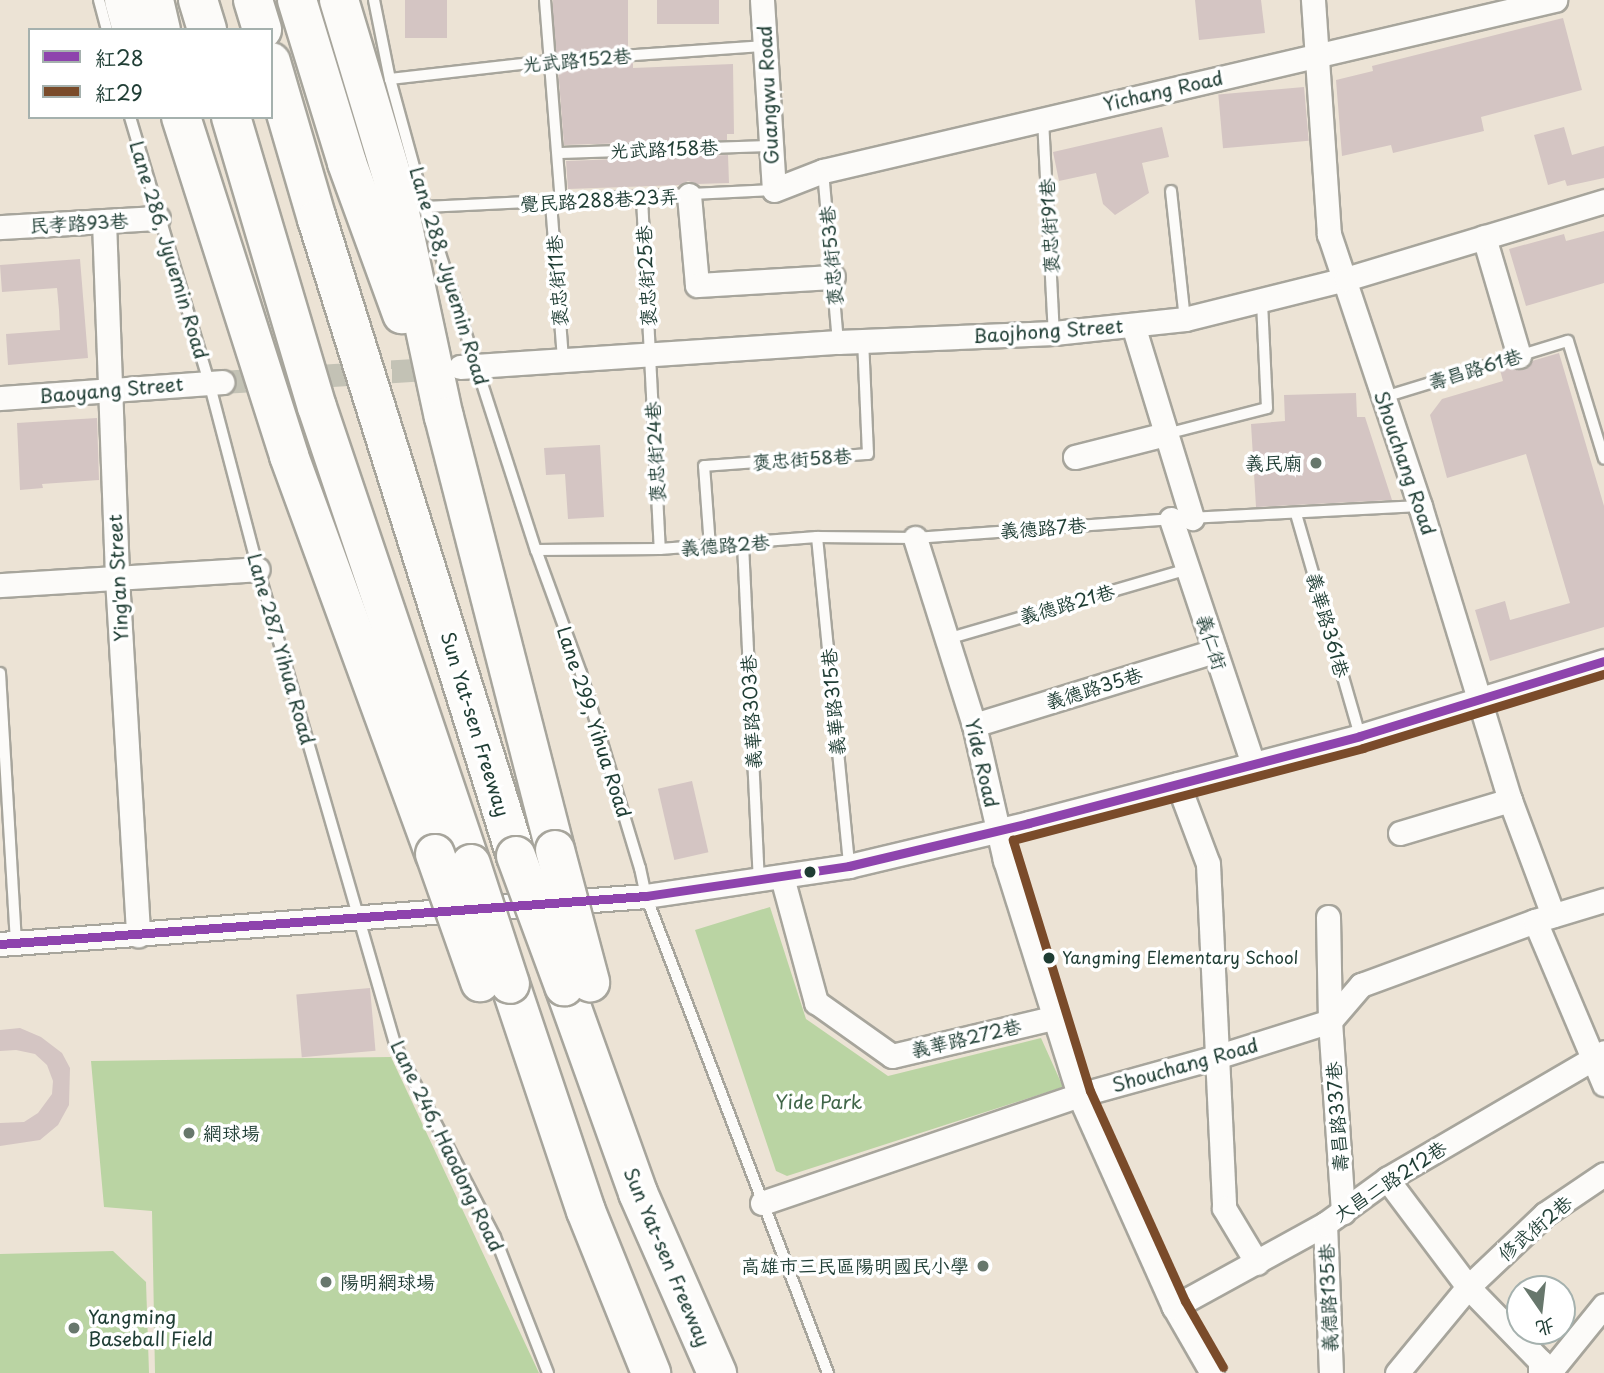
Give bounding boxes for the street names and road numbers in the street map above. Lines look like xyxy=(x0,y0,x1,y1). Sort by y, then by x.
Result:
street label: Guangwu Road xyxy=(753,25,783,165)
street label: 光武路152巷 xyxy=(521,44,633,76)
street label: Yichang Road xyxy=(1101,66,1225,116)
street label: 光武路158巷 xyxy=(609,136,719,162)
street label: Lane 286, Jyuemin Road xyxy=(125,137,213,363)
street label: Lane 288, Jyuemin Road xyxy=(405,163,493,389)
street label: 褒忠街91巷 xyxy=(1035,178,1063,274)
street label: 覺民路288巷23弄 xyxy=(519,184,679,216)
street label: 褒忠街53巷 xyxy=(815,205,847,307)
street label: 民孝路93巷 xyxy=(29,209,129,237)
street label: 褒忠街25巷 xyxy=(632,225,660,327)
street label: 褒忠街11巷 xyxy=(542,234,572,328)
street label: Baojhong Street xyxy=(972,314,1124,348)
street label: 壽昌路61巷 xyxy=(1425,344,1525,394)
street label: Baoyang Street xyxy=(38,372,184,408)
street label: Shouchang Road xyxy=(1370,388,1440,538)
street label: 褒忠街24巷 xyxy=(641,401,669,503)
street label: 褒忠街58巷 xyxy=(751,444,853,474)
street label: Ying'an Street xyxy=(103,514,133,642)
street label: 義德路7巷 xyxy=(999,514,1087,542)
street label: 義德路2巷 xyxy=(680,531,770,559)
street label: Lane 287, Yihua Road xyxy=(243,550,319,748)
street label: 義華路361巷 xyxy=(1302,570,1354,680)
street label: 義德路21巷 xyxy=(1017,580,1117,628)
street label: 義仁街 xyxy=(1192,611,1232,673)
street label: Lane 299, Yihua Road xyxy=(552,623,636,821)
street label: Sun Yat-sen Freeway xyxy=(436,629,514,819)
street label: 義華路315巷 xyxy=(817,647,849,757)
street label: 義華路303巷 xyxy=(737,654,765,770)
street label: 義德路35巷 xyxy=(1043,662,1145,714)
street label: Yide Road xyxy=(961,716,1003,810)
street label: 義華路272巷 xyxy=(908,1014,1024,1062)
street label: Shouchang Road xyxy=(1109,1033,1261,1097)
street label: Lane 246, Haodong Road xyxy=(386,1037,508,1255)
street label: 壽昌路337巷 xyxy=(1322,1061,1352,1173)
street label: 大昌二路212巷 xyxy=(1329,1136,1451,1226)
street label: Sun Yat-sen Freeway xyxy=(619,1164,715,1350)
street label: 修武街2巷 xyxy=(1493,1191,1577,1265)
street label: 義德路135巷 xyxy=(1315,1243,1341,1353)

